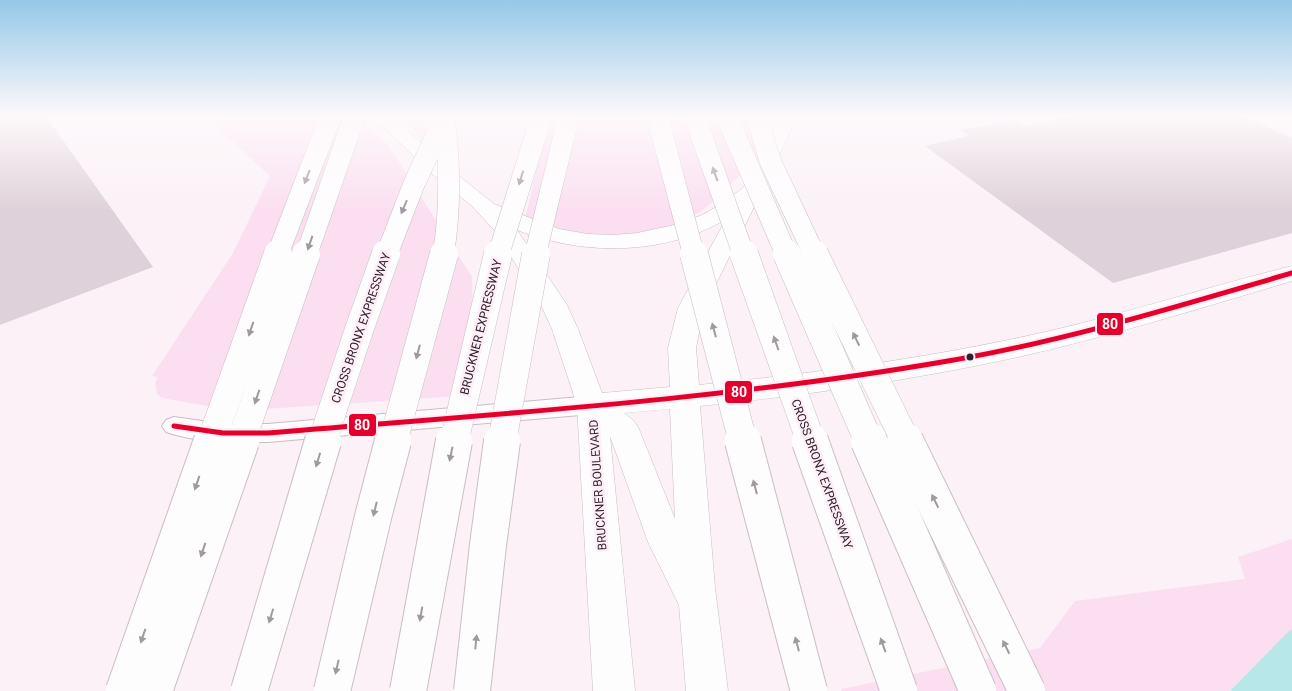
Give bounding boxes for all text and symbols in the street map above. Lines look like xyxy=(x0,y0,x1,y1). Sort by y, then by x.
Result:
one-way arrow xyxy=(711,166,719,181)
one-way arrow xyxy=(303,170,311,185)
one-way arrow xyxy=(517,170,525,185)
one-way arrow xyxy=(400,200,408,214)
one-way arrow xyxy=(306,236,313,251)
street label: CROSS BRONX EXPRESSWAY xyxy=(329,250,394,405)
street label: BRUCKNER EXPRESSWAY xyxy=(457,257,505,396)
line badge: 80 xyxy=(1096,312,1124,336)
text: 80 xyxy=(1102,316,1118,332)
one-way arrow xyxy=(247,322,254,337)
one-way arrow xyxy=(709,322,717,337)
one-way arrow xyxy=(852,332,860,346)
one-way arrow xyxy=(771,336,779,351)
one-way arrow xyxy=(414,344,422,359)
unlabelled marker xyxy=(965,352,975,362)
line badge: 80 xyxy=(724,380,753,404)
text: 80 xyxy=(731,384,747,400)
one-way arrow xyxy=(252,390,260,405)
street label: CROSS BRONX EXPRESSWAY xyxy=(788,397,856,551)
line badge: 80 xyxy=(348,413,377,437)
text: 80 xyxy=(354,417,370,433)
street label: BRUCKNER BOULEVARD xyxy=(586,419,610,551)
one-way arrow xyxy=(447,446,455,462)
one-way arrow xyxy=(313,453,321,468)
one-way arrow xyxy=(193,475,200,490)
one-way arrow xyxy=(751,479,759,494)
one-way arrow xyxy=(930,494,938,508)
one-way arrow xyxy=(371,501,379,516)
one-way arrow xyxy=(199,543,206,558)
one-way arrow xyxy=(417,606,425,622)
one-way arrow xyxy=(267,608,275,623)
one-way arrow xyxy=(139,629,147,644)
one-way arrow xyxy=(472,634,480,650)
one-way arrow xyxy=(793,636,801,651)
one-way arrow xyxy=(878,637,886,652)
one-way arrow xyxy=(1002,640,1010,654)
one-way arrow xyxy=(333,659,341,674)

